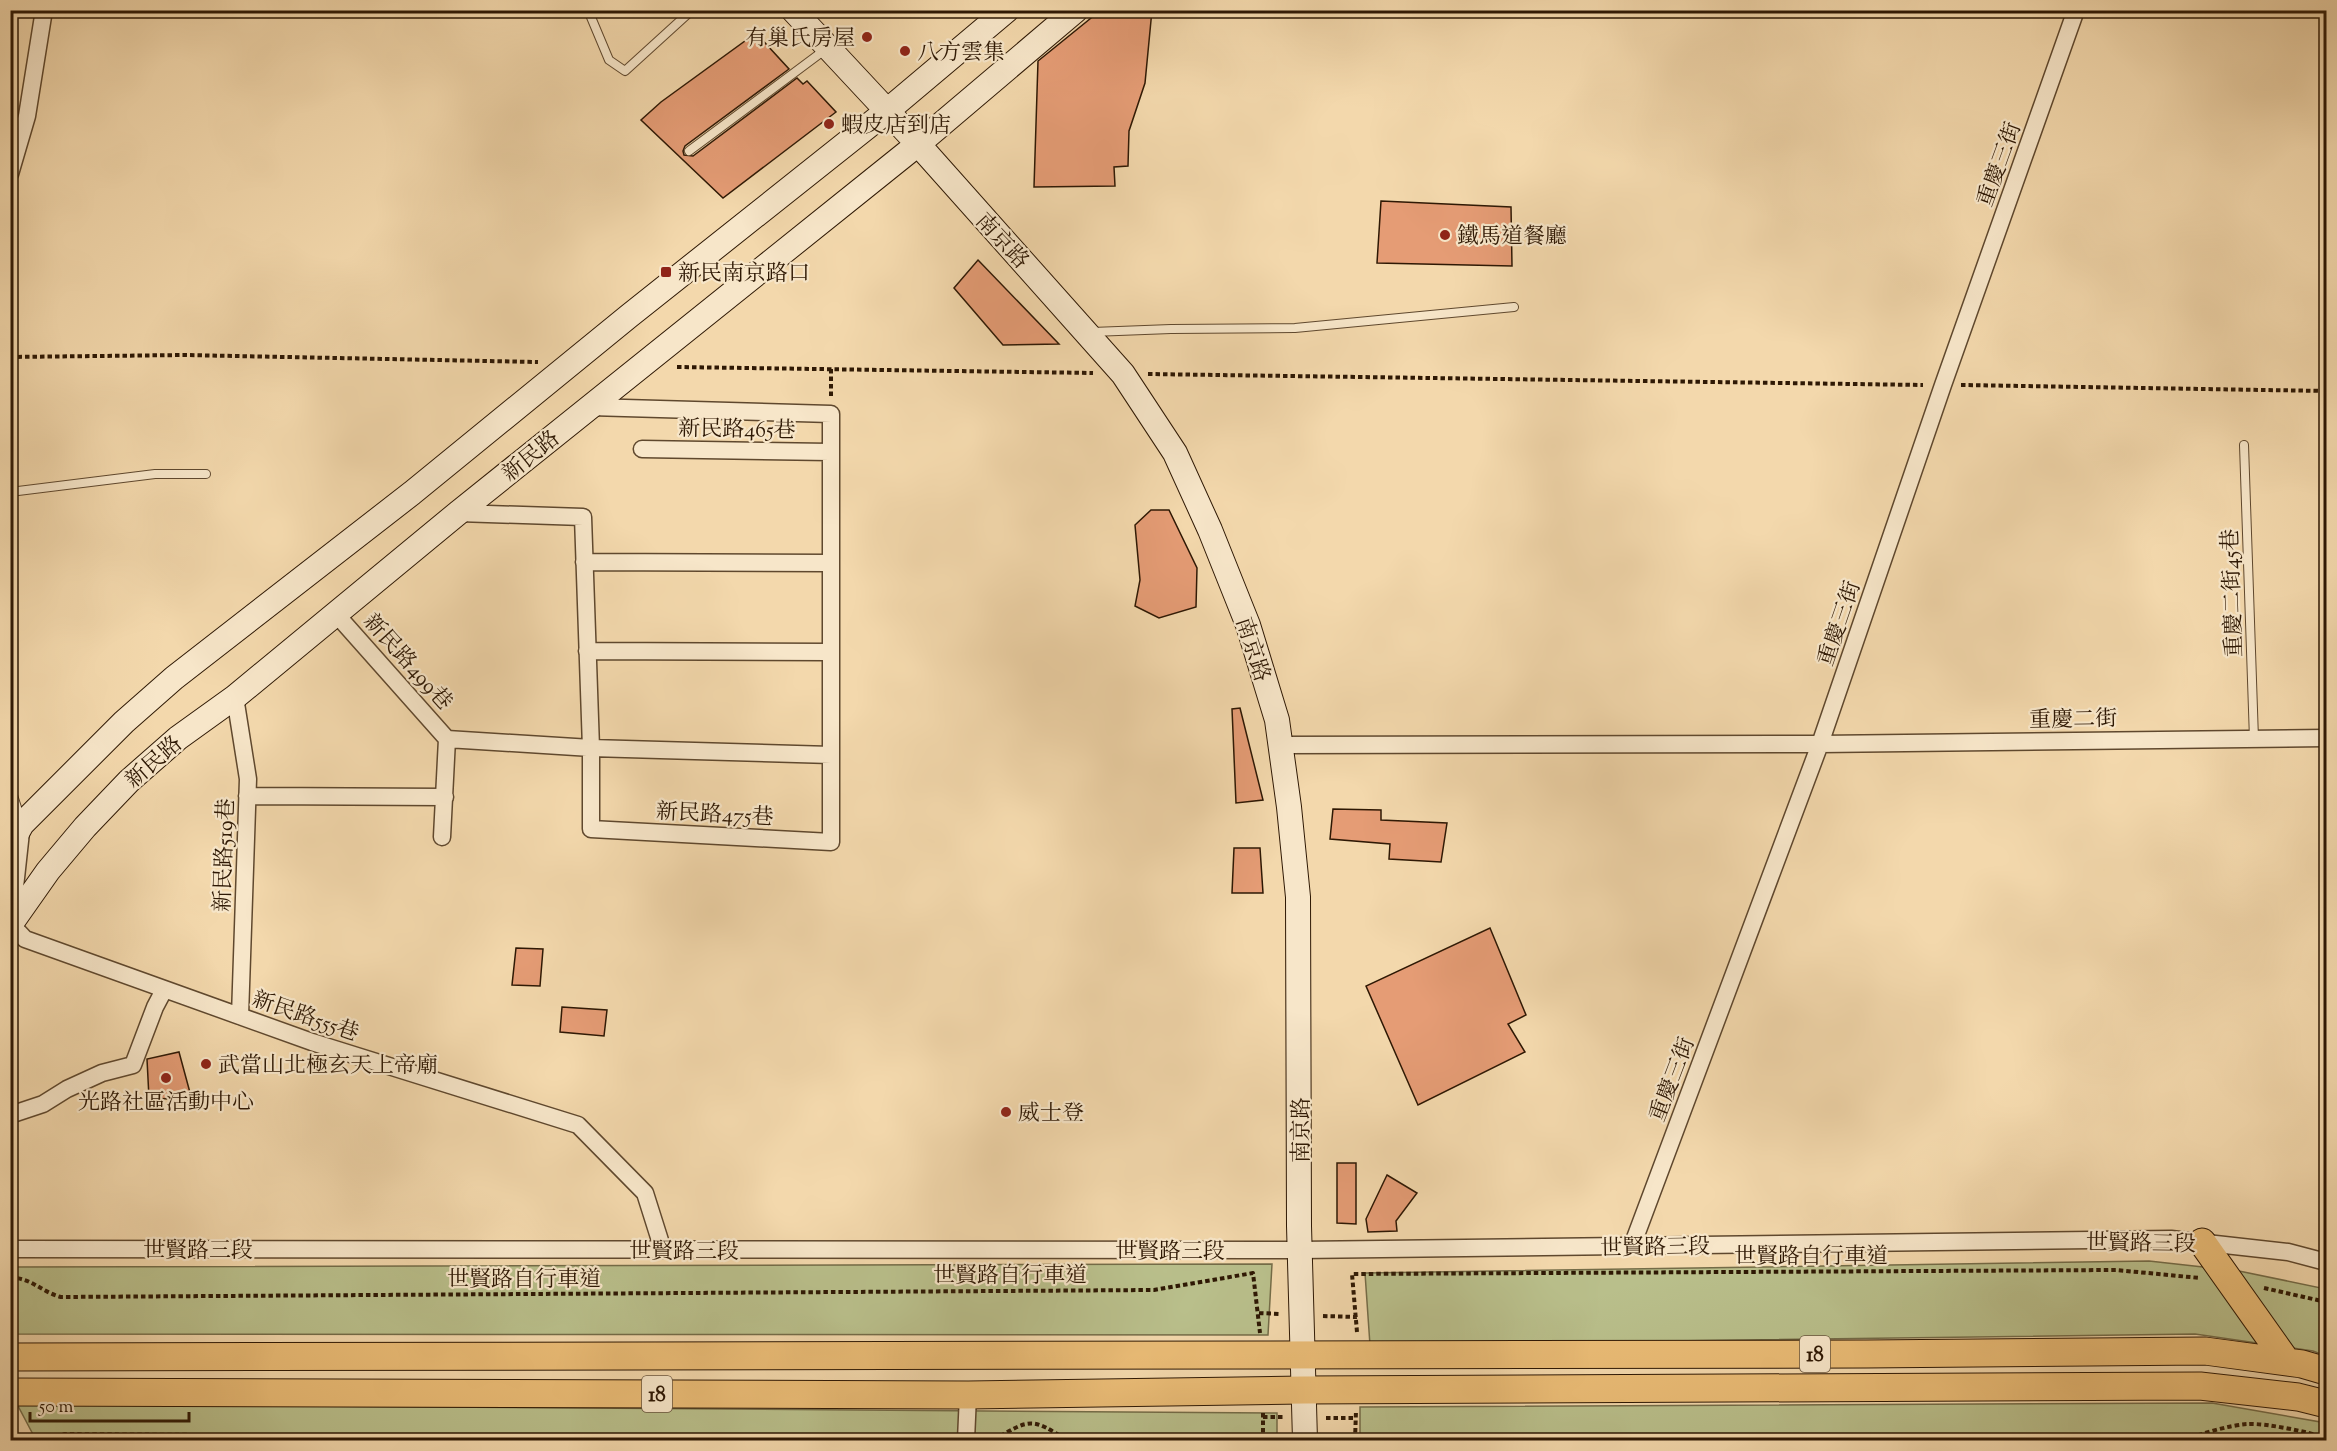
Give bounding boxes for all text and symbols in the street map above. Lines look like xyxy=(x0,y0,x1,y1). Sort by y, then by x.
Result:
place label: 有巢氏房屋 xyxy=(745,24,855,56)
marker: 有巢氏房屋 xyxy=(860,30,874,44)
place label: 八方雲集 xyxy=(917,38,1005,70)
marker: 八方雲集 xyxy=(898,44,912,58)
place label: 蝦皮店到店 xyxy=(841,111,951,143)
marker: 蝦皮店到店 xyxy=(822,117,836,131)
street label: 重慶三街 xyxy=(1971,118,2031,212)
street label: 南京路 xyxy=(967,207,1035,277)
place label: 鐵馬道餐廳 xyxy=(1457,222,1567,254)
marker: 鐵馬道餐廳 xyxy=(1438,228,1452,242)
place label: 新民南京路口 xyxy=(678,259,810,291)
marker: 新民南京路口 xyxy=(659,265,673,279)
street label: 新民路465巷 xyxy=(678,414,796,448)
street label: 新民路 xyxy=(496,424,568,491)
street label: 重慶二街45巷 xyxy=(2216,528,2252,658)
street label: 重慶三街 xyxy=(1811,577,1870,671)
street label: 新民路499巷 xyxy=(355,608,459,718)
street label: 南京路 xyxy=(1226,614,1277,686)
street label: 重慶二街 xyxy=(2029,704,2117,738)
street label: 新民路 xyxy=(120,730,190,797)
street label: 新民路475巷 xyxy=(655,797,774,835)
street label: 新民路519巷 xyxy=(208,798,244,912)
street label: 新民路555巷 xyxy=(247,985,363,1051)
street label: 重慶三街 xyxy=(1643,1033,1705,1127)
place label: 武當山北極玄天上帝廟 xyxy=(218,1051,438,1083)
marker: 武當山北極玄天上帝廟 xyxy=(199,1057,213,1071)
marker: 光路社區活動中心 xyxy=(159,1071,173,1085)
place label: 光路社區活動中心 xyxy=(78,1088,254,1120)
street label: 南京路 xyxy=(1287,1097,1319,1163)
place label: 威士登 xyxy=(1018,1099,1084,1131)
marker: 威士登 xyxy=(999,1105,1013,1119)
street label: 世賢路三段 xyxy=(2086,1228,2196,1262)
street label: 世賢路三段 xyxy=(1600,1232,1710,1266)
street label: 世賢路三段 xyxy=(143,1236,253,1268)
street label: 世賢路三段 xyxy=(629,1237,739,1269)
street label: 世賢路三段 xyxy=(1115,1237,1225,1269)
street label: 世賢路自行車道 xyxy=(1734,1242,1888,1274)
street label: 世賢路自行車道 xyxy=(933,1261,1087,1293)
street label: 世賢路自行車道 xyxy=(447,1265,601,1297)
road number: 18 xyxy=(1800,1336,1830,1372)
road number: 18 xyxy=(642,1376,672,1412)
scale bar xyxy=(30,1385,189,1423)
text: 50 m xyxy=(38,1395,74,1421)

